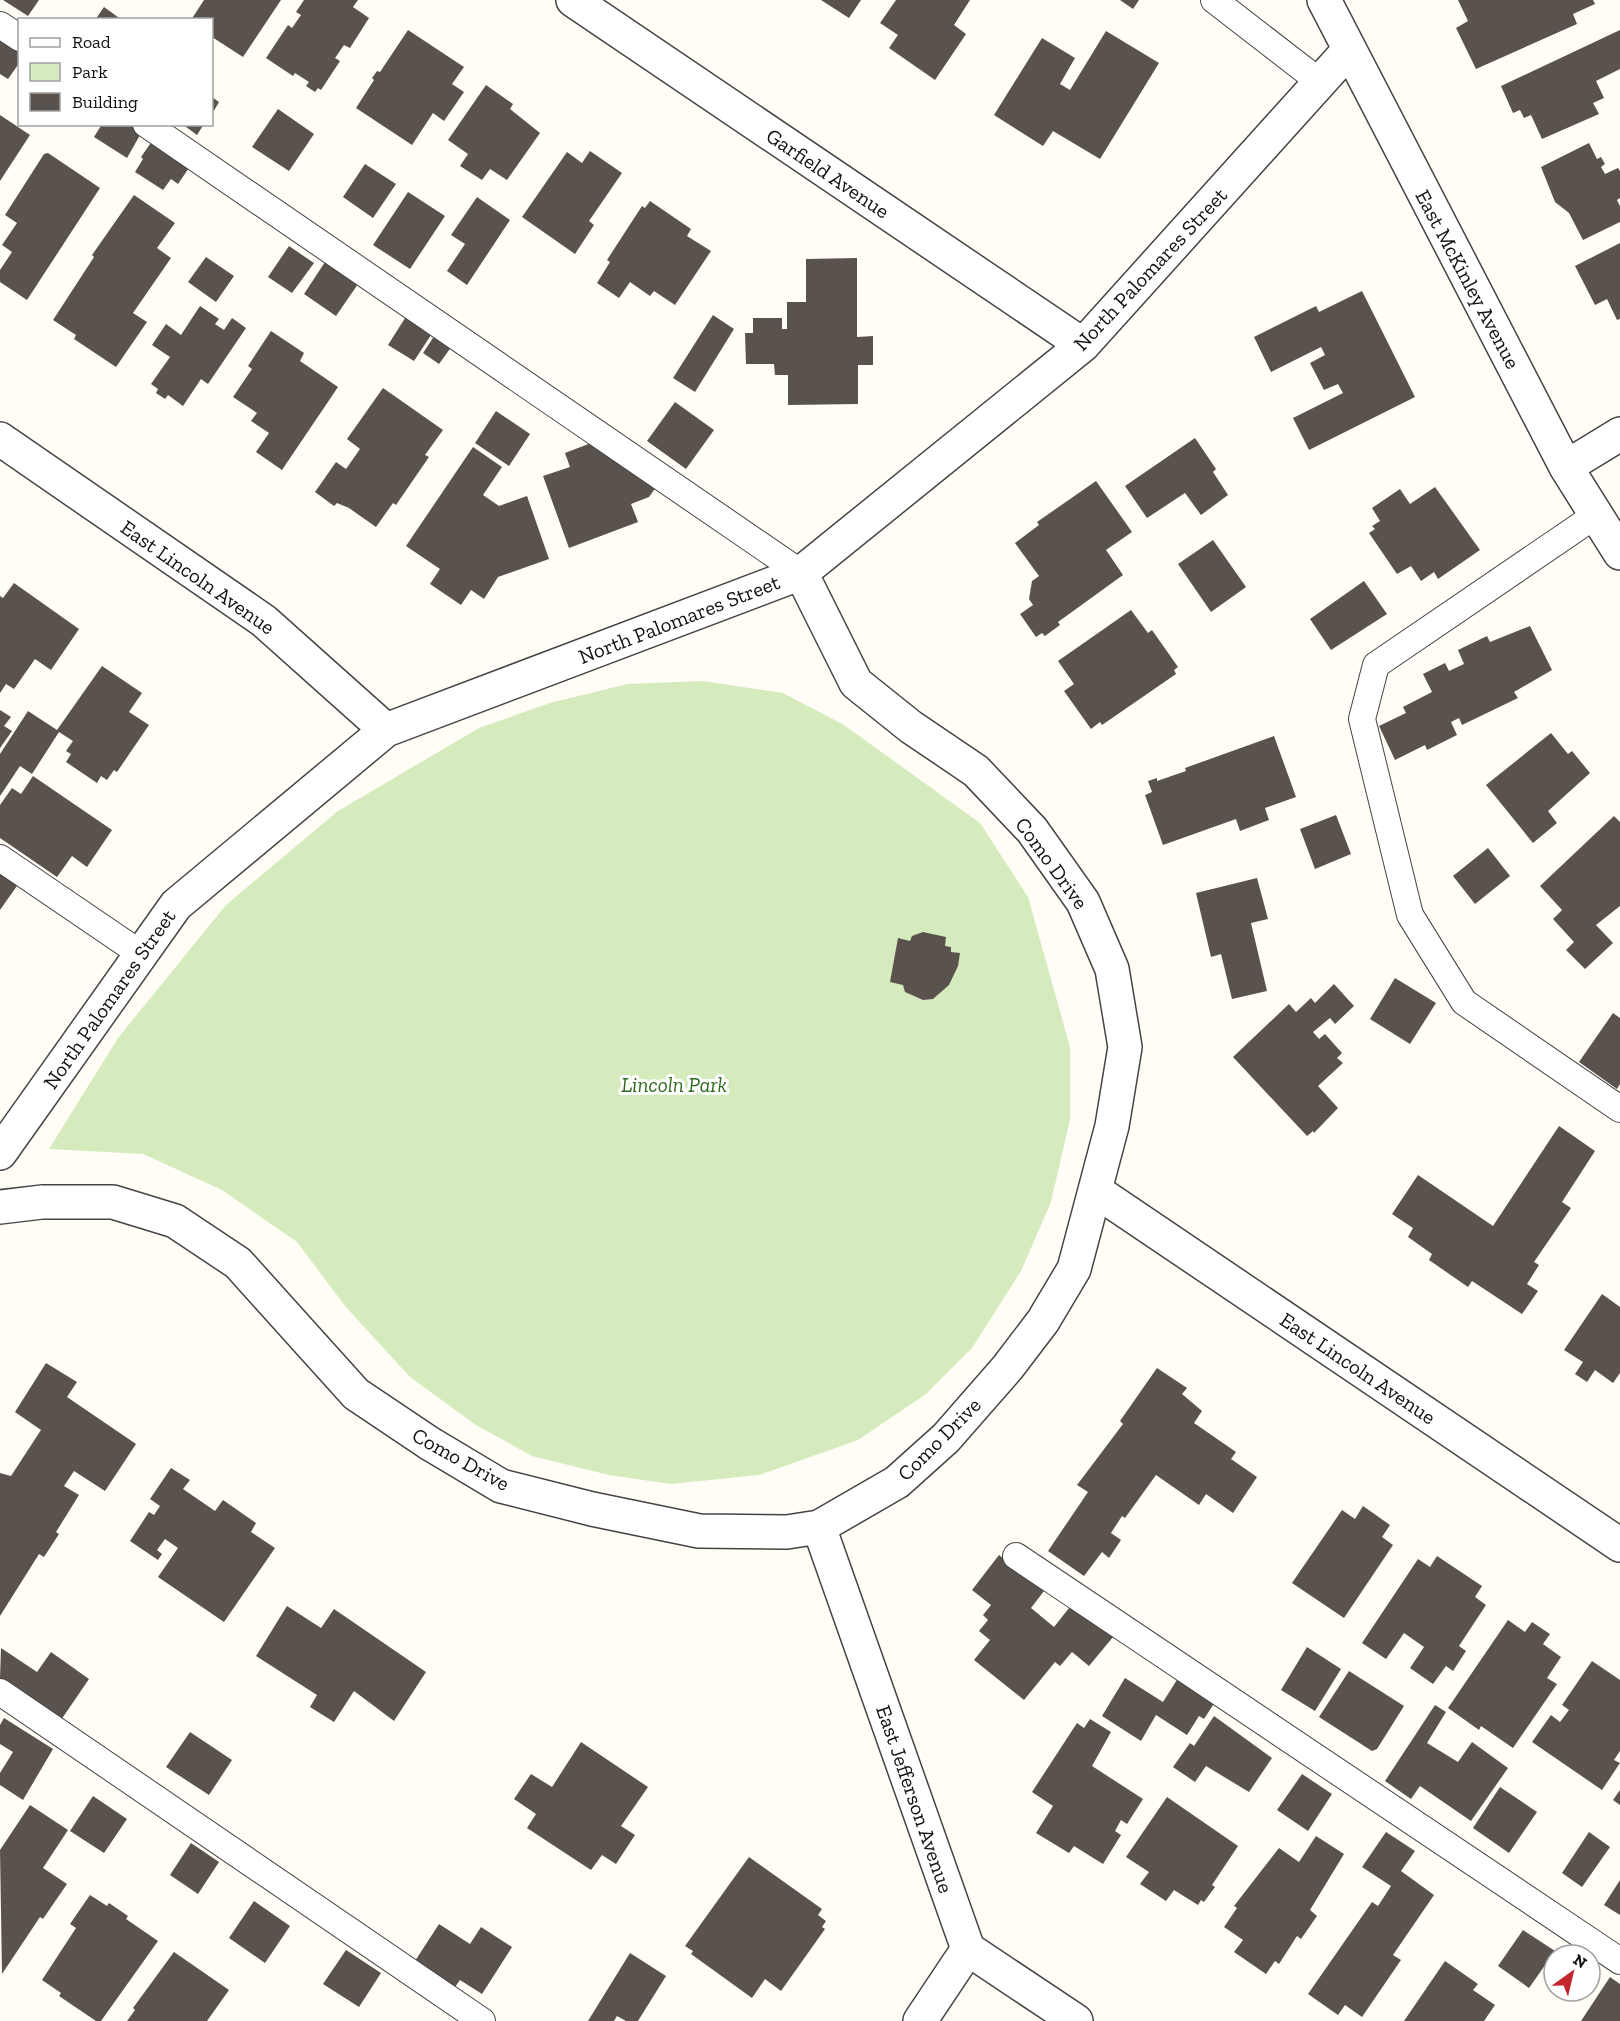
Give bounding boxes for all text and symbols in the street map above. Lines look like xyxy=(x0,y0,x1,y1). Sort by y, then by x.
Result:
legend xyxy=(18,18,213,126)
text: Road xyxy=(72,31,111,53)
text: Park xyxy=(72,61,108,83)
text: Building xyxy=(72,91,138,113)
street label: Garfield Avenue xyxy=(762,123,894,223)
street label: North Palomares Street xyxy=(1068,182,1232,356)
street label: East McKinley Avenue xyxy=(1410,185,1526,373)
street label: East Lincoln Avenue xyxy=(116,514,280,640)
street label: North Palomares Street xyxy=(575,569,783,669)
street label: Como Drive xyxy=(1010,812,1094,914)
street label: North Palomares Street xyxy=(38,904,181,1094)
park label: Lincoln Park xyxy=(621,1072,727,1097)
street label: East Lincoln Avenue xyxy=(1275,1307,1441,1429)
street label: Como Drive xyxy=(892,1392,986,1486)
street label: Como Drive xyxy=(408,1422,514,1496)
street label: East Jefferson Avenue xyxy=(871,1702,959,1896)
north arrow xyxy=(1542,1943,1602,2003)
text: N xyxy=(1570,1950,1590,1972)

